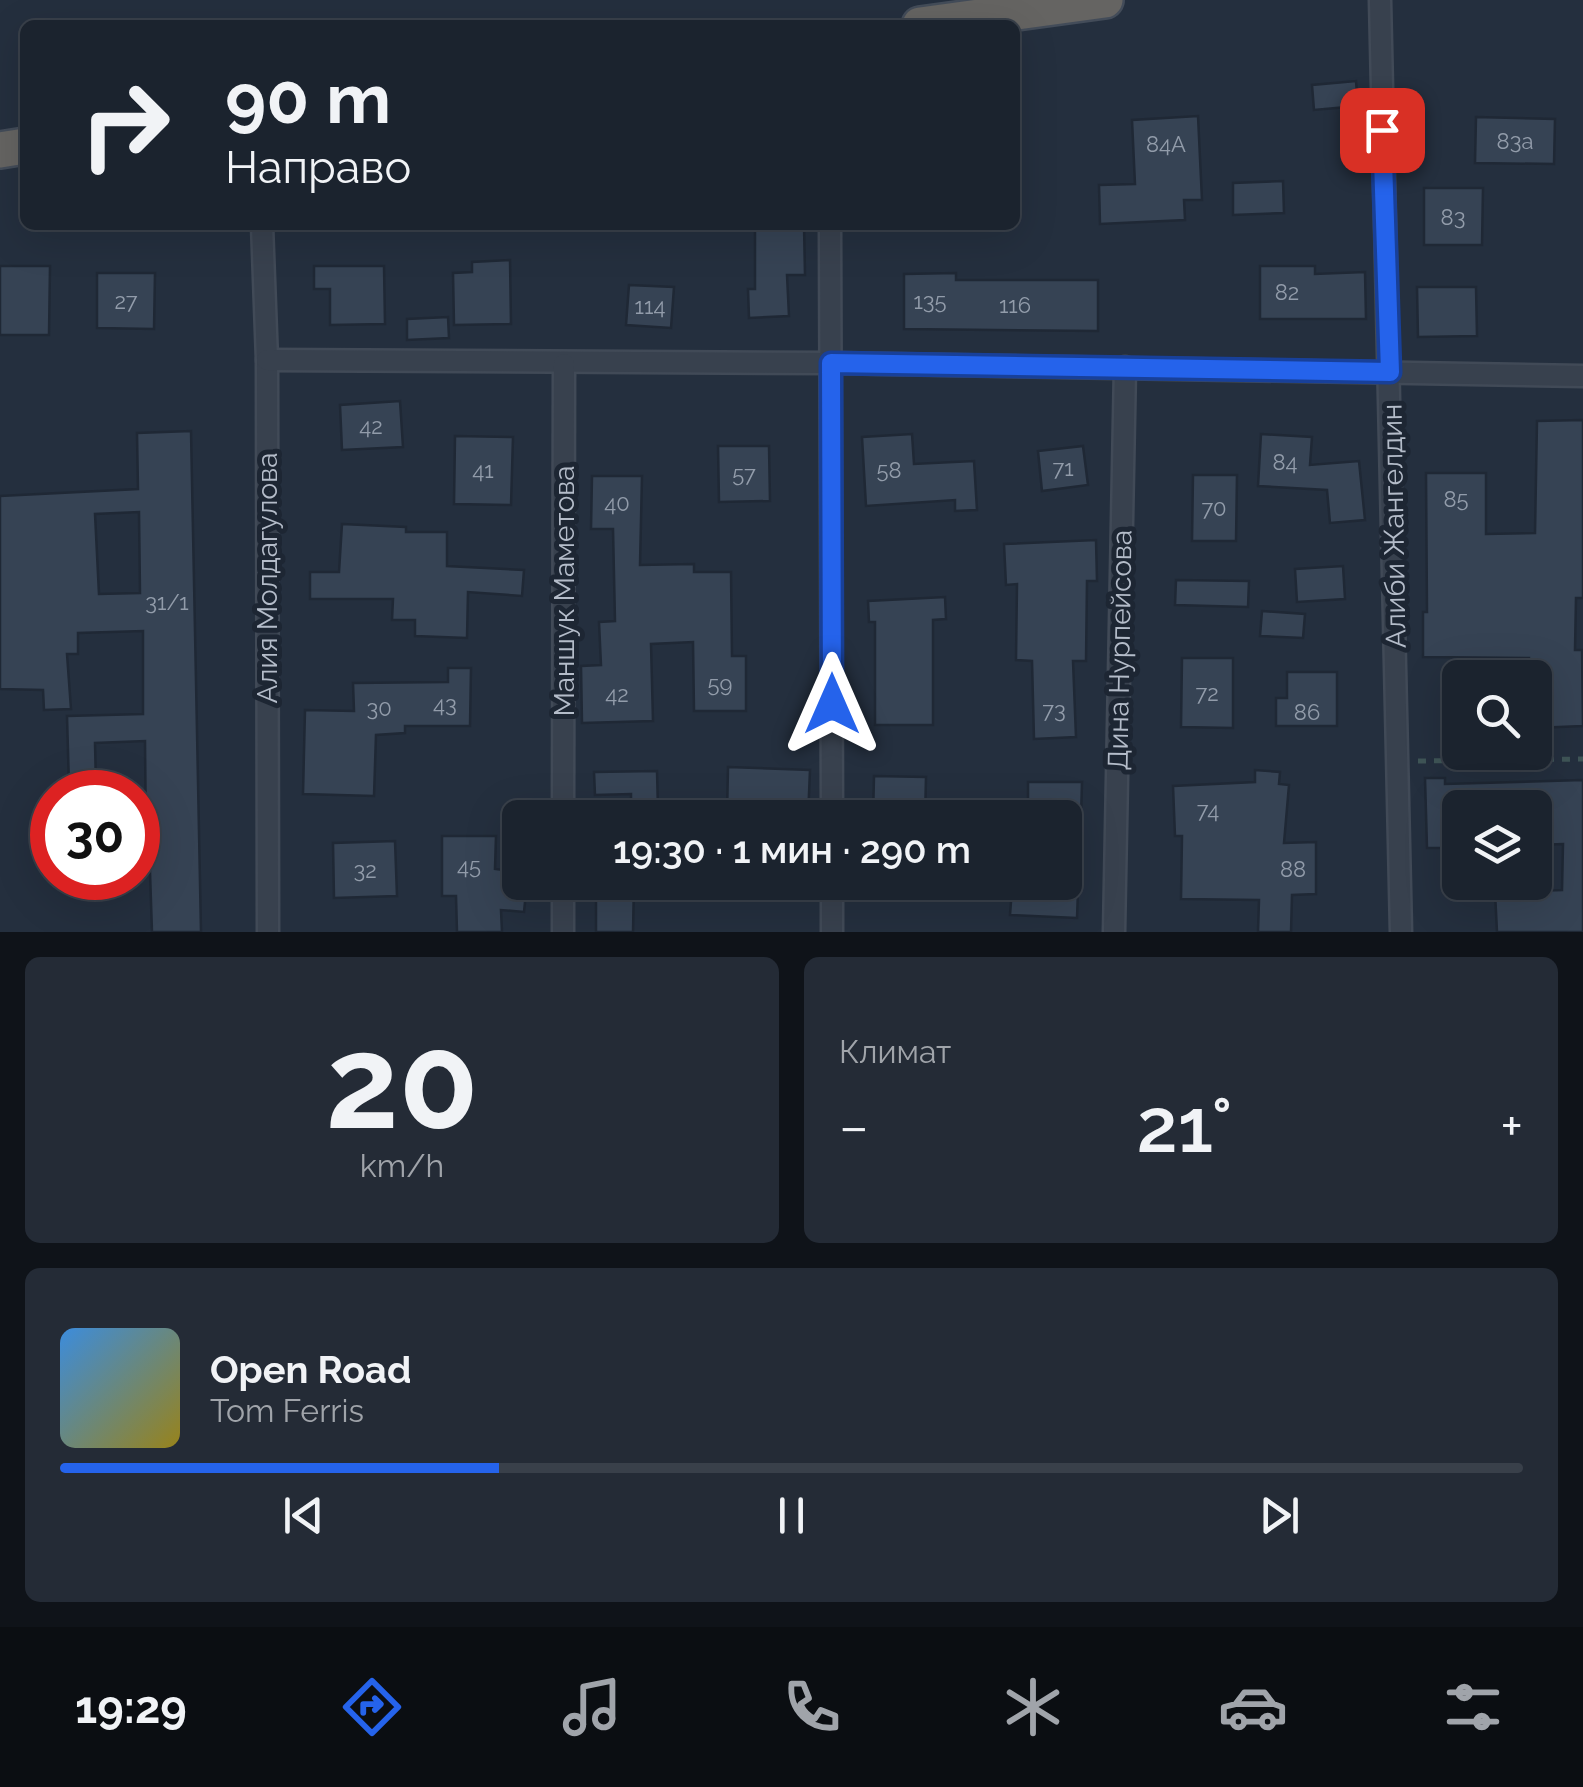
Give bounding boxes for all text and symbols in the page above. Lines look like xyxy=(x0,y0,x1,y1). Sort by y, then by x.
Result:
text: 90 m xyxy=(225,57,391,139)
icon: right xyxy=(60,60,190,190)
pin xyxy=(1340,88,1425,173)
icon: arrive xyxy=(1355,103,1410,158)
house number: 83а xyxy=(1497,128,1533,154)
house number: 84А xyxy=(1146,131,1186,157)
text: Направо xyxy=(225,141,411,194)
house number: 83 xyxy=(1441,204,1465,230)
house number: 82 xyxy=(1275,279,1299,305)
house number: 27 xyxy=(114,288,138,314)
house number: 135 xyxy=(913,288,947,314)
house number: 116 xyxy=(999,292,1031,318)
house number: 114 xyxy=(635,293,665,319)
street label: Алиби Жангелдин xyxy=(1375,404,1413,648)
house number: 42 xyxy=(359,413,383,439)
house number: 84 xyxy=(1272,449,1298,475)
street label: Алия Молдагулова xyxy=(251,453,284,703)
house number: 71 xyxy=(1052,455,1074,481)
house number: 41 xyxy=(472,457,494,483)
house number: 58 xyxy=(876,457,902,483)
house number: 57 xyxy=(732,461,756,487)
street label: Маншук Маметова xyxy=(548,465,581,717)
house number: 85 xyxy=(1443,486,1469,512)
house number: 40 xyxy=(604,490,630,516)
house number: 70 xyxy=(1201,495,1227,521)
street label: Дина Нурпейсова xyxy=(1101,529,1139,771)
house number: 31/1 xyxy=(145,589,189,615)
position arrow xyxy=(780,652,884,756)
map controls xyxy=(1442,660,1552,900)
button: search xyxy=(1442,660,1552,770)
house number: 59 xyxy=(708,671,732,697)
house number: 72 xyxy=(1195,680,1219,706)
house number: 42 xyxy=(605,681,629,707)
house number: 43 xyxy=(433,691,457,717)
house number: 30 xyxy=(366,695,392,721)
house number: 73 xyxy=(1042,697,1066,723)
house number: 86 xyxy=(1294,699,1320,725)
speed limit sign: 30 xyxy=(30,770,160,900)
button: layers xyxy=(1442,790,1552,900)
house number: 74 xyxy=(1197,797,1219,823)
text: 19:30 · 1 мин · 290 m xyxy=(613,827,971,872)
house number: 45 xyxy=(457,853,481,879)
house number: 88 xyxy=(1280,856,1306,882)
house number: 32 xyxy=(353,857,377,883)
text: 20 xyxy=(325,1006,479,1158)
text: Климат xyxy=(839,1033,951,1070)
text: 21° xyxy=(1137,1081,1232,1170)
text: − xyxy=(839,1094,869,1159)
text: + xyxy=(1500,1094,1523,1159)
text: km/h xyxy=(360,1147,444,1184)
text: Open Road xyxy=(210,1347,411,1392)
text: Tom Ferris xyxy=(210,1392,364,1429)
icon: previous xyxy=(276,1488,331,1543)
icon: pause xyxy=(764,1488,819,1543)
icon: next xyxy=(1252,1488,1307,1543)
icon: directions xyxy=(337,1672,407,1742)
icon: music xyxy=(557,1672,627,1742)
icon: phone xyxy=(777,1672,847,1742)
icon: climate xyxy=(998,1672,1068,1742)
icon: car xyxy=(1218,1672,1288,1742)
icon: filters xyxy=(1438,1672,1508,1742)
text: 19:29 xyxy=(75,1681,187,1734)

